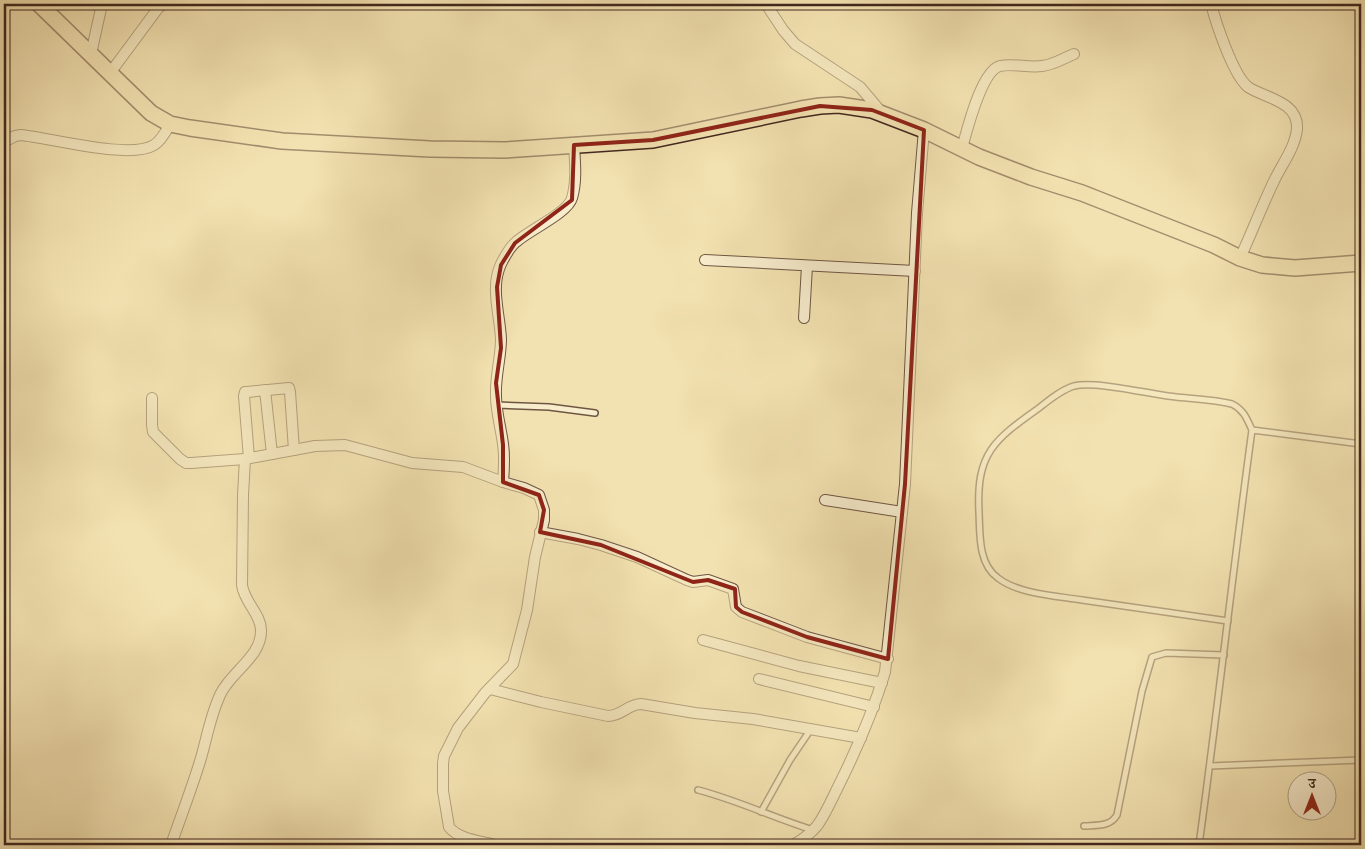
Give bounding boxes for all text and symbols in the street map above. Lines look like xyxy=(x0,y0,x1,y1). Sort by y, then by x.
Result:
north arrow xyxy=(1288,772,1338,822)
text: उ xyxy=(1307,775,1316,793)

